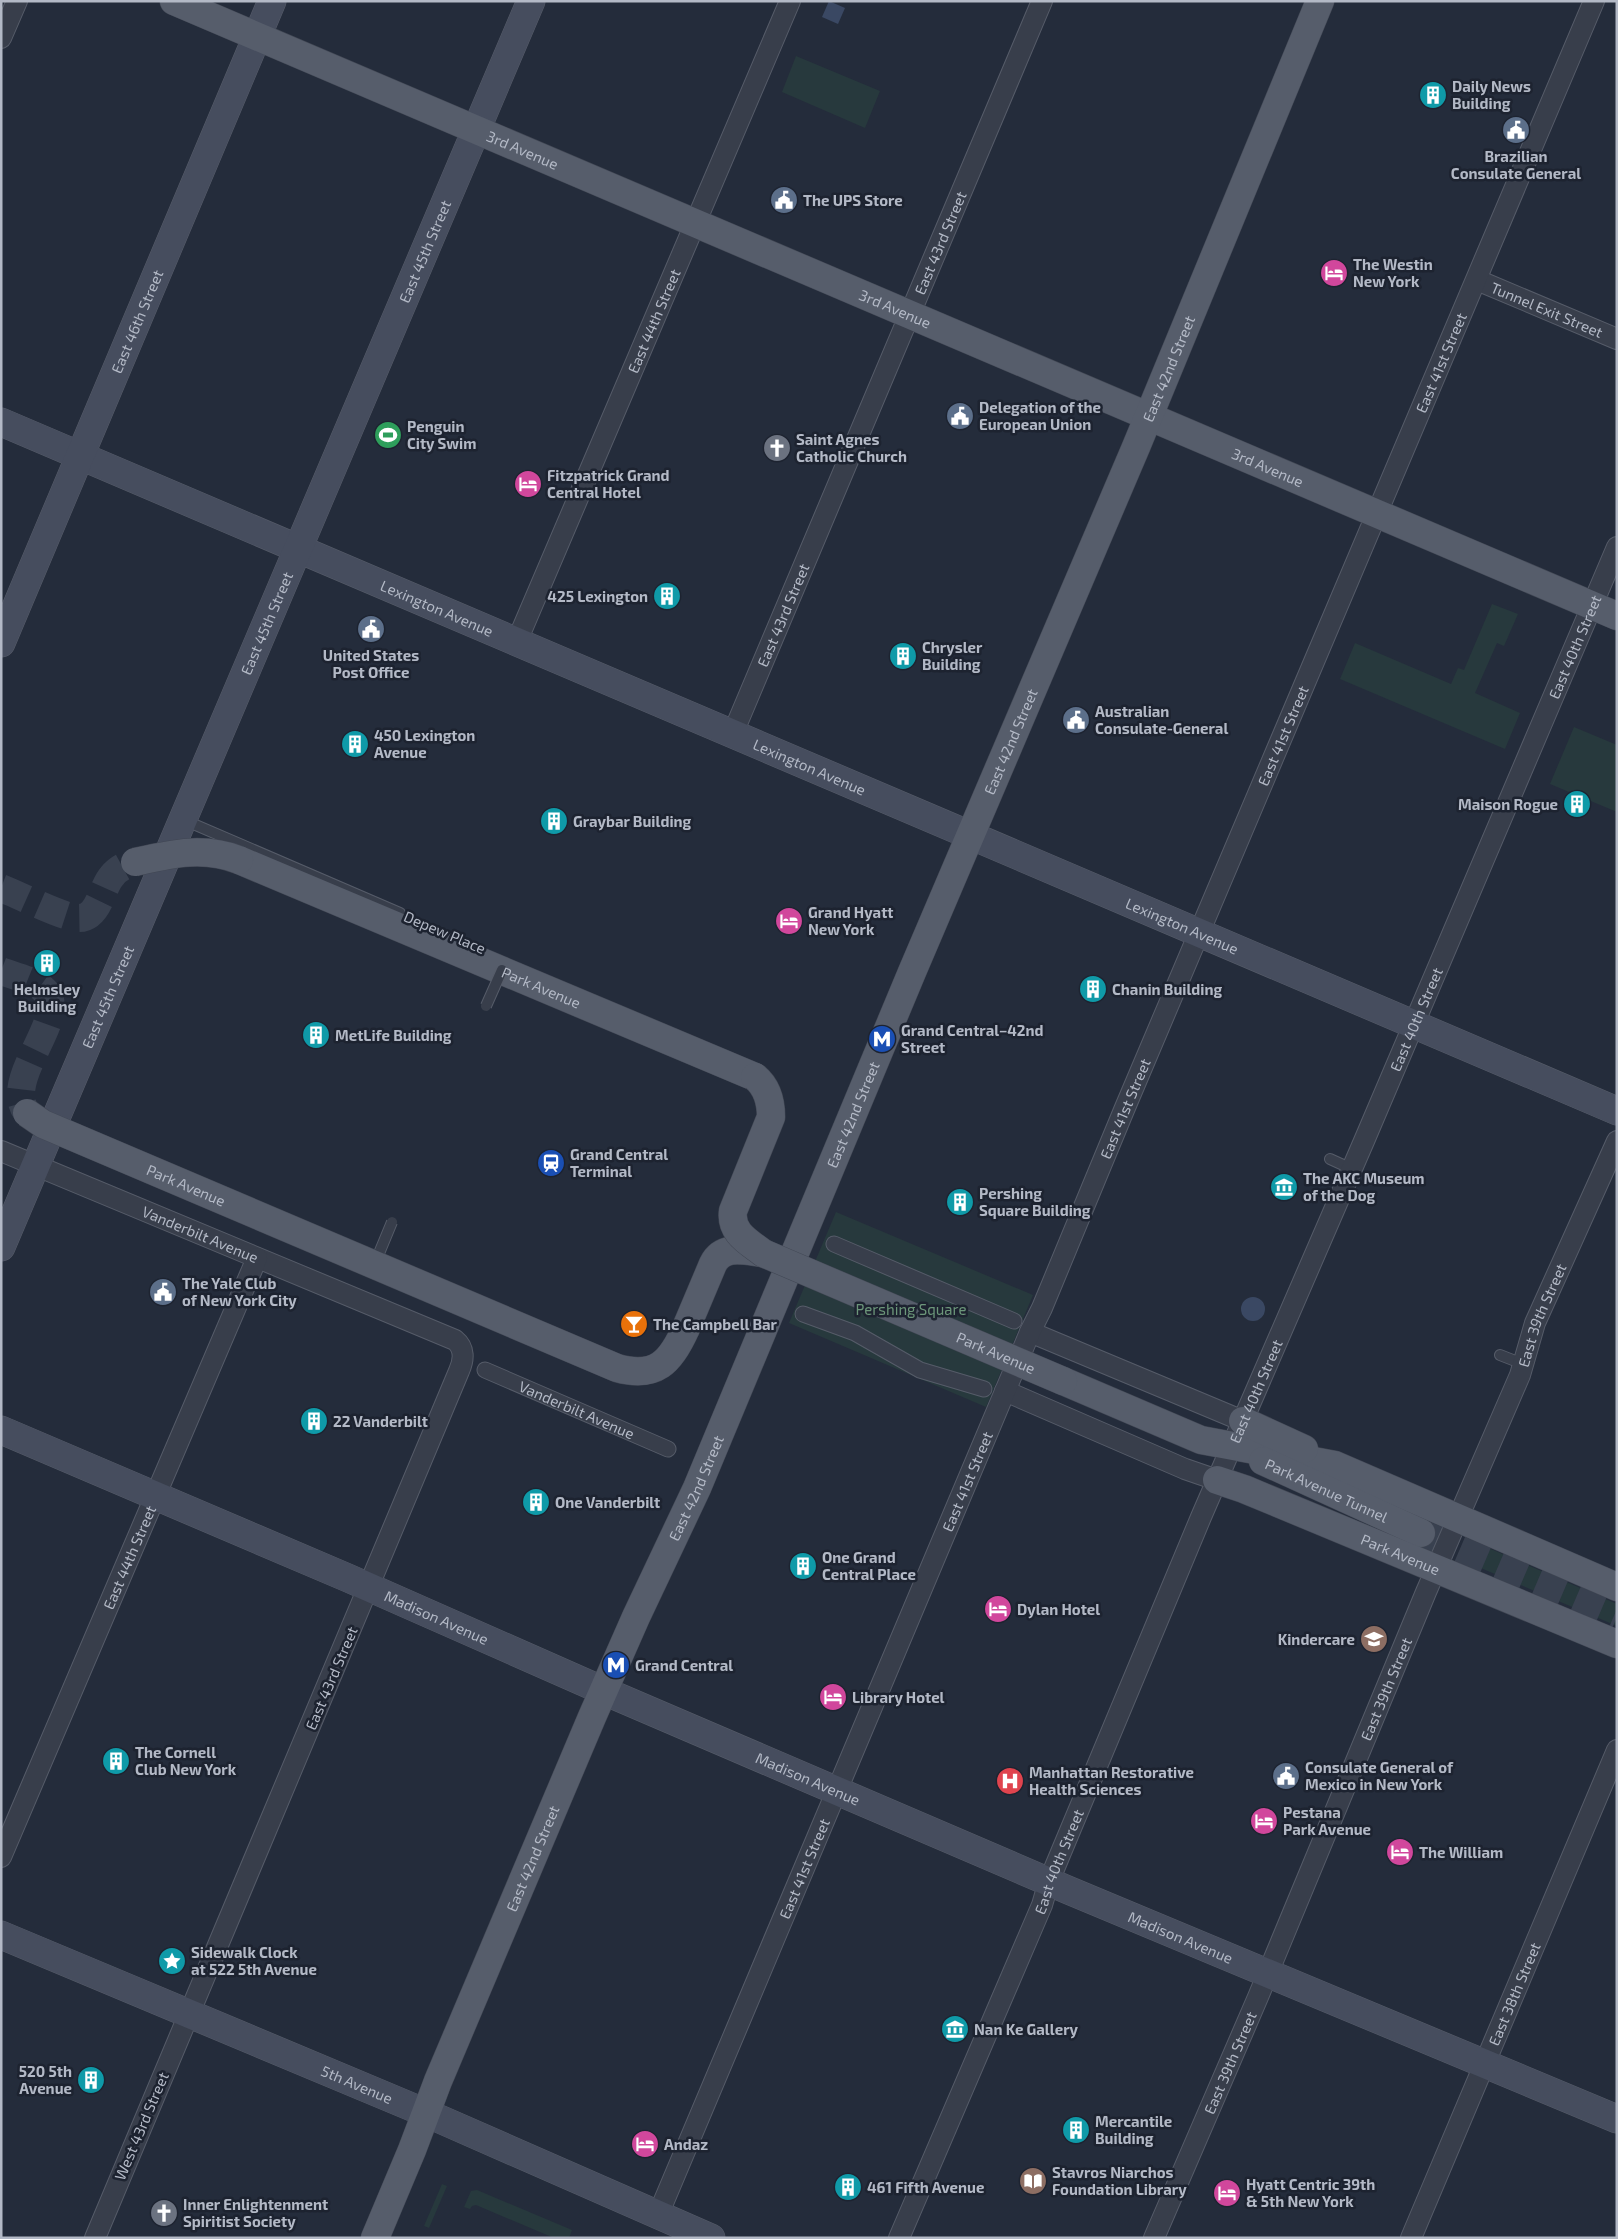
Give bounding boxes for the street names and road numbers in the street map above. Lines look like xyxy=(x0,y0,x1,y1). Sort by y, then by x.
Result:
street label: 3rd Avenue xyxy=(484,126,561,173)
street label: East 43rd Street xyxy=(910,188,970,297)
street label: East 45th Street xyxy=(395,197,454,306)
street label: East 44th Street xyxy=(623,266,684,376)
street label: East 46th Street xyxy=(107,267,167,376)
street label: Tunnel Exit Street xyxy=(1488,278,1606,341)
street label: 3rd Avenue xyxy=(857,285,934,332)
street label: East 41st Street xyxy=(1412,310,1470,415)
street label: East 42nd Street xyxy=(1138,312,1198,424)
street label: 3rd Avenue xyxy=(1229,444,1306,490)
street label: East 43rd Street xyxy=(753,560,813,669)
street label: East 45th Street xyxy=(237,569,296,677)
street label: Lexington Avenue xyxy=(378,576,496,640)
street label: East 40th Street xyxy=(1544,592,1605,701)
street label: East 41st Street xyxy=(1254,683,1312,788)
street label: East 42nd Street xyxy=(980,686,1041,797)
street label: Lexington Avenue xyxy=(750,735,869,799)
street label: Lexington Avenue xyxy=(1123,894,1241,958)
street label: Depew Place xyxy=(401,907,489,957)
street label: East 45th Street xyxy=(78,942,137,1051)
street label: Park Avenue xyxy=(499,963,583,1012)
street label: East 40th Street xyxy=(1386,964,1446,1074)
street label: East 41st Street xyxy=(1096,1055,1154,1161)
street label: East 42nd Street xyxy=(822,1058,883,1170)
street label: Park Avenue xyxy=(144,1160,228,1210)
street label: Vanderbilt Avenue xyxy=(140,1202,261,1266)
street label: East 39th Street xyxy=(1514,1260,1570,1369)
street label: Park Avenue xyxy=(954,1328,1038,1377)
street label: East 40th Street xyxy=(1225,1336,1286,1446)
street label: Vanderbilt Avenue xyxy=(516,1377,637,1442)
street label: East 41st Street xyxy=(938,1428,996,1534)
street label: East 42nd Street xyxy=(664,1432,727,1543)
street label: Park Avenue Tunnel xyxy=(1263,1454,1391,1526)
street label: East 44th Street xyxy=(99,1502,159,1612)
street label: Park Avenue xyxy=(1358,1530,1443,1578)
street label: Madison Avenue xyxy=(382,1586,491,1648)
street label: East 43rd Street xyxy=(301,1623,361,1732)
street label: East 39th Street xyxy=(1356,1635,1415,1743)
street label: Madison Avenue xyxy=(753,1748,863,1809)
street label: East 42nd Street xyxy=(502,1802,563,1914)
street label: East 40th Street xyxy=(1030,1806,1087,1917)
street label: East 41st Street xyxy=(775,1815,833,1921)
street label: Madison Avenue xyxy=(1126,1907,1236,1967)
street label: East 38th Street xyxy=(1484,1939,1544,2048)
street label: East 39th Street xyxy=(1200,2008,1260,2117)
street label: 5th Avenue xyxy=(319,2061,395,2107)
street label: West 43rd Street xyxy=(110,2069,172,2183)

